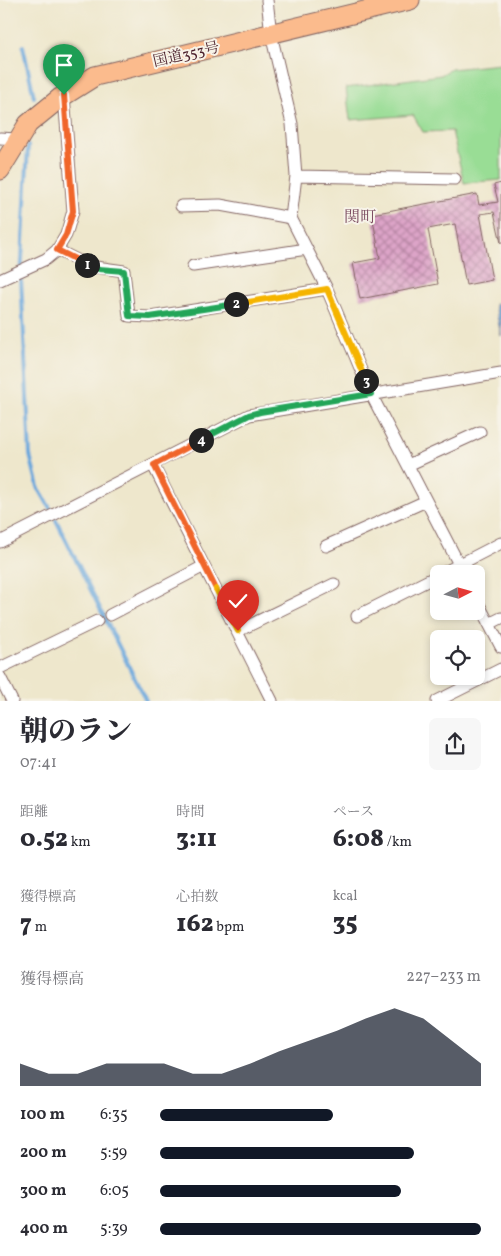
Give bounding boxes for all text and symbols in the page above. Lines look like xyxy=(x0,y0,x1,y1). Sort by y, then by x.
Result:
street label: 国道353号 xyxy=(151,38,222,73)
pin xyxy=(43,44,85,95)
icon: arrive xyxy=(50,51,78,79)
district label: 関町 xyxy=(344,207,376,229)
pin: 1 xyxy=(74,252,100,278)
text: 1 xyxy=(85,256,90,275)
pin: 2 xyxy=(224,292,248,316)
text: 2 xyxy=(233,295,240,314)
pin: 3 xyxy=(354,368,378,394)
text: 3 xyxy=(363,372,370,391)
pin: 4 xyxy=(188,428,214,452)
text: 4 xyxy=(197,431,206,450)
north arrow xyxy=(430,565,485,620)
map controls xyxy=(430,565,485,685)
pin xyxy=(217,580,259,631)
icon: check xyxy=(224,587,252,615)
button: locate xyxy=(430,630,485,685)
text: 朝のラン xyxy=(20,713,132,752)
button: share xyxy=(429,718,481,770)
text: 07:41 xyxy=(20,752,57,774)
text: 距離 xyxy=(20,803,48,822)
text: 時間 xyxy=(176,803,204,822)
text: ペース xyxy=(333,803,374,822)
text: 0.52 xyxy=(20,822,68,857)
text: 3:11 xyxy=(176,822,217,857)
text: 6:08 xyxy=(333,822,384,857)
text: km xyxy=(68,833,91,852)
text: /km xyxy=(384,833,412,852)
text: kcal xyxy=(333,887,358,906)
text: 獲得標高 xyxy=(20,888,76,907)
text: 心拍数 xyxy=(176,888,218,907)
text: 35 xyxy=(333,906,357,941)
text: 7 xyxy=(20,907,32,942)
text: 162 xyxy=(176,907,213,942)
text: m xyxy=(32,918,47,937)
text: bpm xyxy=(213,918,244,937)
text: 227–233 m xyxy=(406,966,481,988)
text: 獲得標高 xyxy=(20,969,84,991)
text: 100 m xyxy=(20,1104,65,1126)
text: 6:35 xyxy=(100,1104,128,1126)
text: 200 m xyxy=(20,1142,67,1164)
text: 5:59 xyxy=(100,1142,127,1164)
text: 300 m xyxy=(20,1180,66,1202)
text: 6:05 xyxy=(100,1180,129,1202)
text: 400 m xyxy=(20,1218,68,1240)
text: 5:39 xyxy=(100,1218,128,1240)

